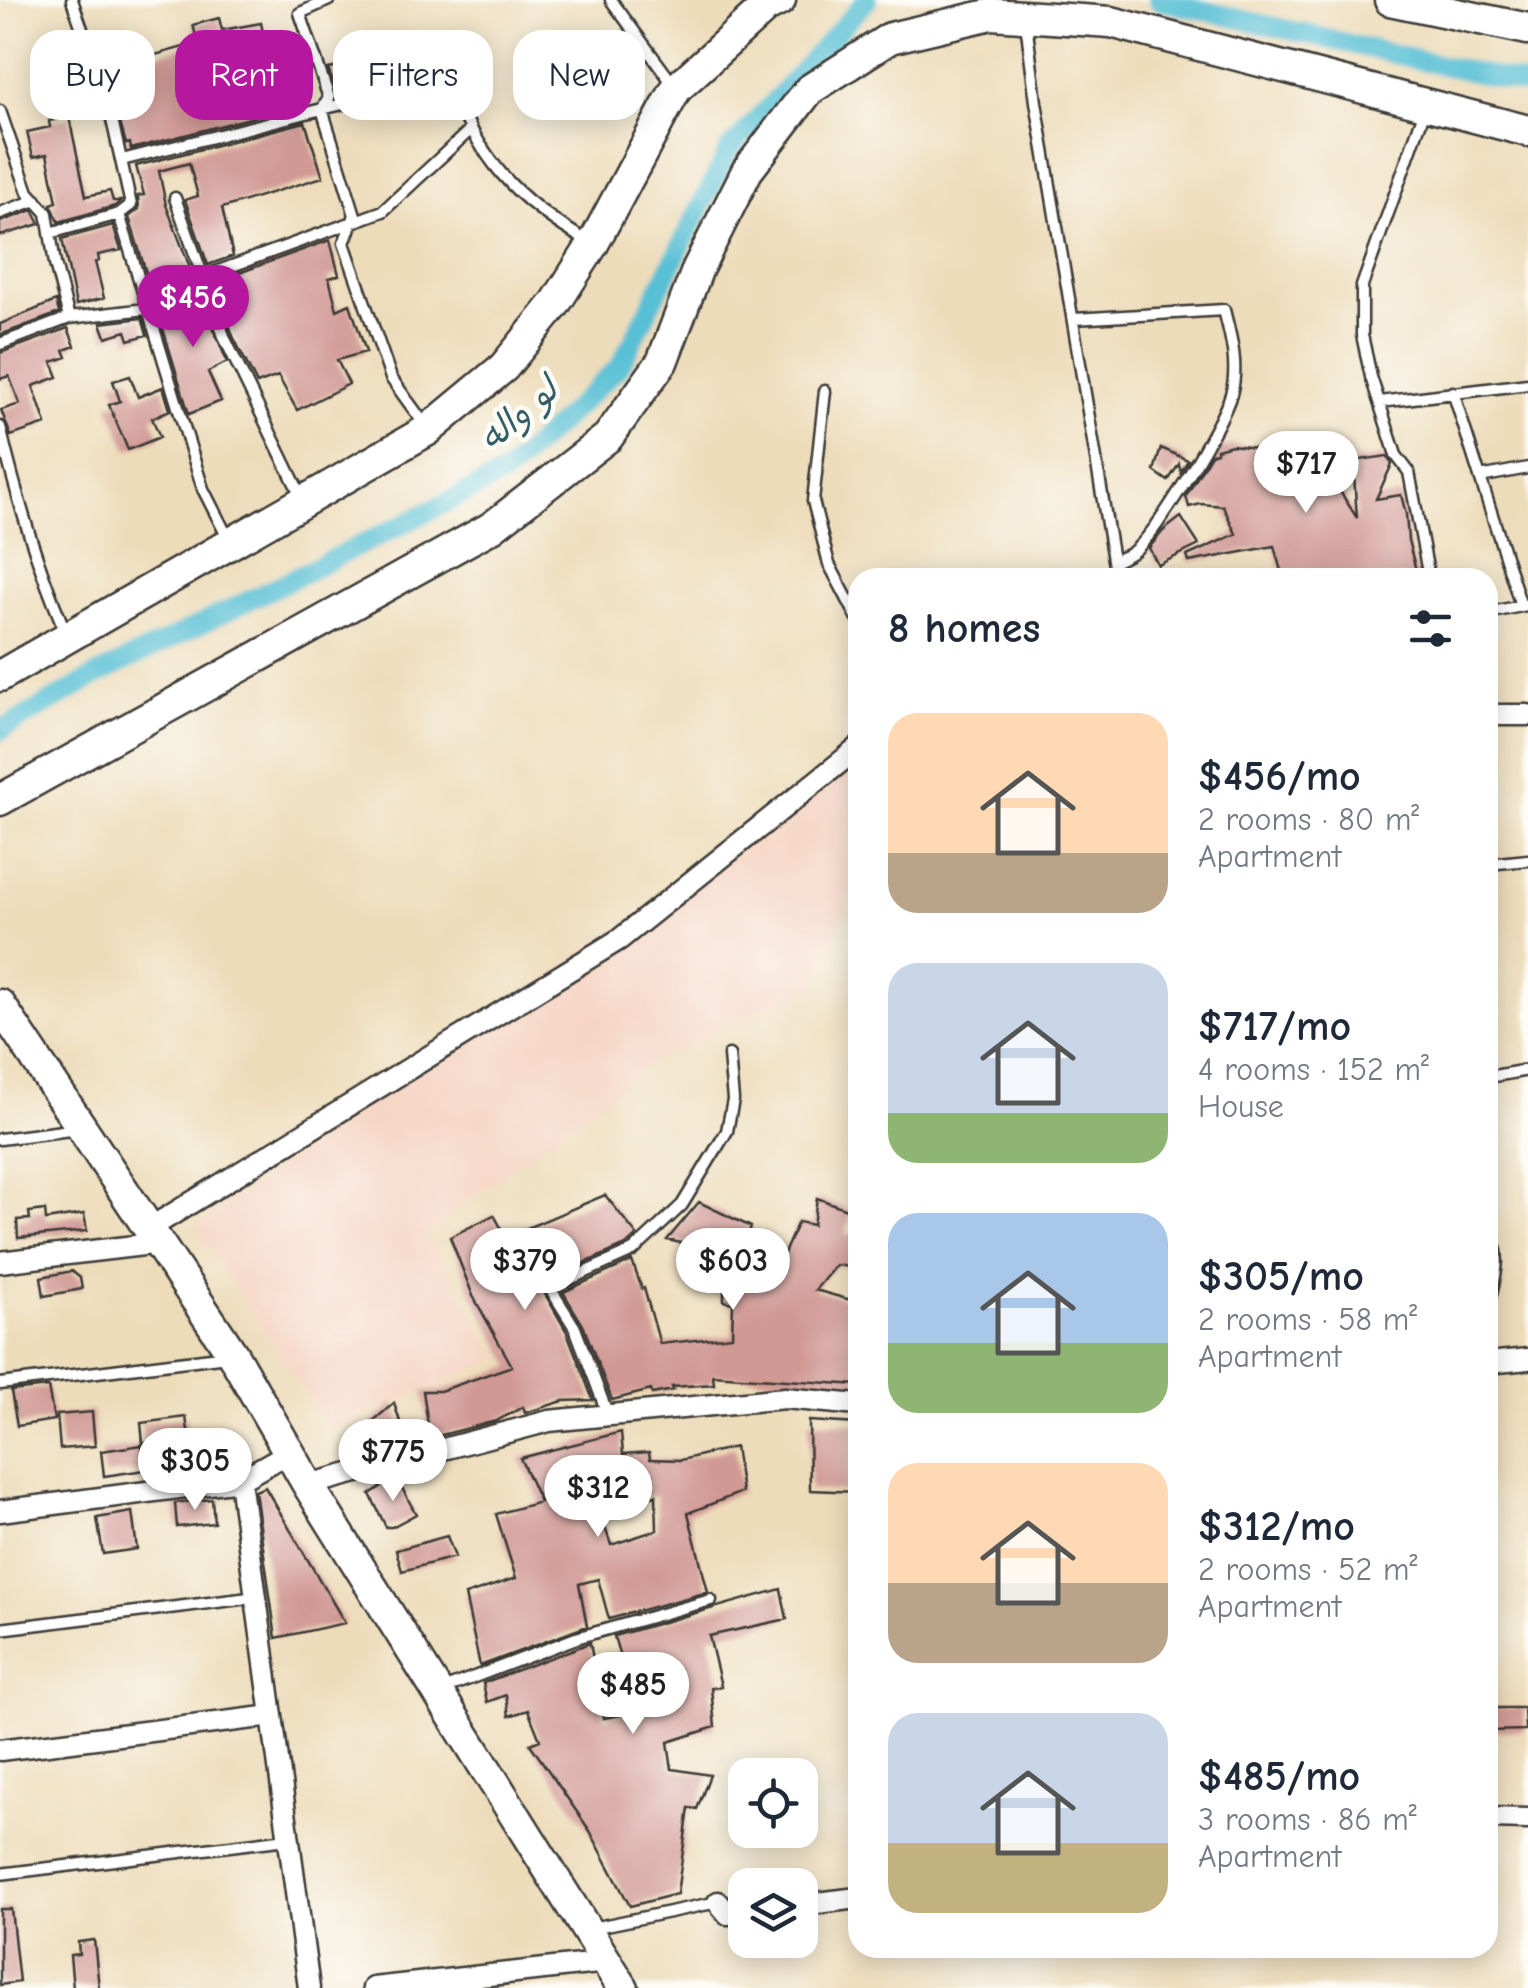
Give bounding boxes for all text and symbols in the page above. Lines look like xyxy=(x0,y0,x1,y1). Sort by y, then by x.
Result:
chip: Buy xyxy=(30,30,155,120)
chip: Rent xyxy=(175,30,313,120)
chip: Filters xyxy=(333,30,493,120)
chip: New xyxy=(513,30,645,120)
pin: $456 xyxy=(134,265,252,350)
text: $456 xyxy=(159,279,227,316)
water label: لو واله xyxy=(471,366,570,461)
pin: $717 xyxy=(1247,431,1365,516)
text: $717 xyxy=(1276,445,1336,482)
icon: filters xyxy=(1403,601,1458,656)
text: 8 homes xyxy=(888,604,1040,653)
text: $456/mo xyxy=(1198,752,1361,801)
icon: home xyxy=(968,753,1088,873)
text: 2 rooms · 80 m² xyxy=(1198,801,1419,838)
text: Apartment xyxy=(1198,838,1341,875)
text: $717/mo xyxy=(1198,1002,1351,1051)
icon: home xyxy=(968,1003,1088,1123)
text: 4 rooms · 152 m² xyxy=(1198,1051,1429,1088)
text: House xyxy=(1198,1088,1284,1125)
pin: $379 xyxy=(466,1228,584,1313)
pin: $603 xyxy=(674,1228,792,1313)
text: $379 xyxy=(492,1242,558,1279)
text: $603 xyxy=(698,1242,768,1279)
text: $305/mo xyxy=(1198,1252,1364,1301)
icon: home xyxy=(968,1253,1088,1373)
text: 2 rooms · 58 m² xyxy=(1198,1301,1417,1338)
text: Apartment xyxy=(1198,1338,1341,1375)
pin: $775 xyxy=(334,1419,452,1504)
pin: $305 xyxy=(136,1428,254,1513)
text: $775 xyxy=(360,1433,426,1470)
text: $305 xyxy=(160,1442,230,1479)
pin: $312 xyxy=(539,1455,657,1540)
text: $312 xyxy=(566,1469,630,1506)
text: $312/mo xyxy=(1198,1502,1355,1551)
icon: home xyxy=(968,1503,1088,1623)
text: 2 rooms · 52 m² xyxy=(1198,1551,1417,1588)
text: Apartment xyxy=(1198,1588,1341,1625)
pin: $485 xyxy=(574,1652,692,1737)
text: $485 xyxy=(599,1666,667,1703)
text: $485/mo xyxy=(1198,1752,1360,1801)
icon: home xyxy=(968,1753,1088,1873)
map controls xyxy=(728,1758,818,1958)
button: locate xyxy=(728,1758,818,1848)
text: 3 rooms · 86 m² xyxy=(1198,1801,1417,1838)
text: Apartment xyxy=(1198,1838,1341,1875)
button: layers xyxy=(728,1868,818,1958)

